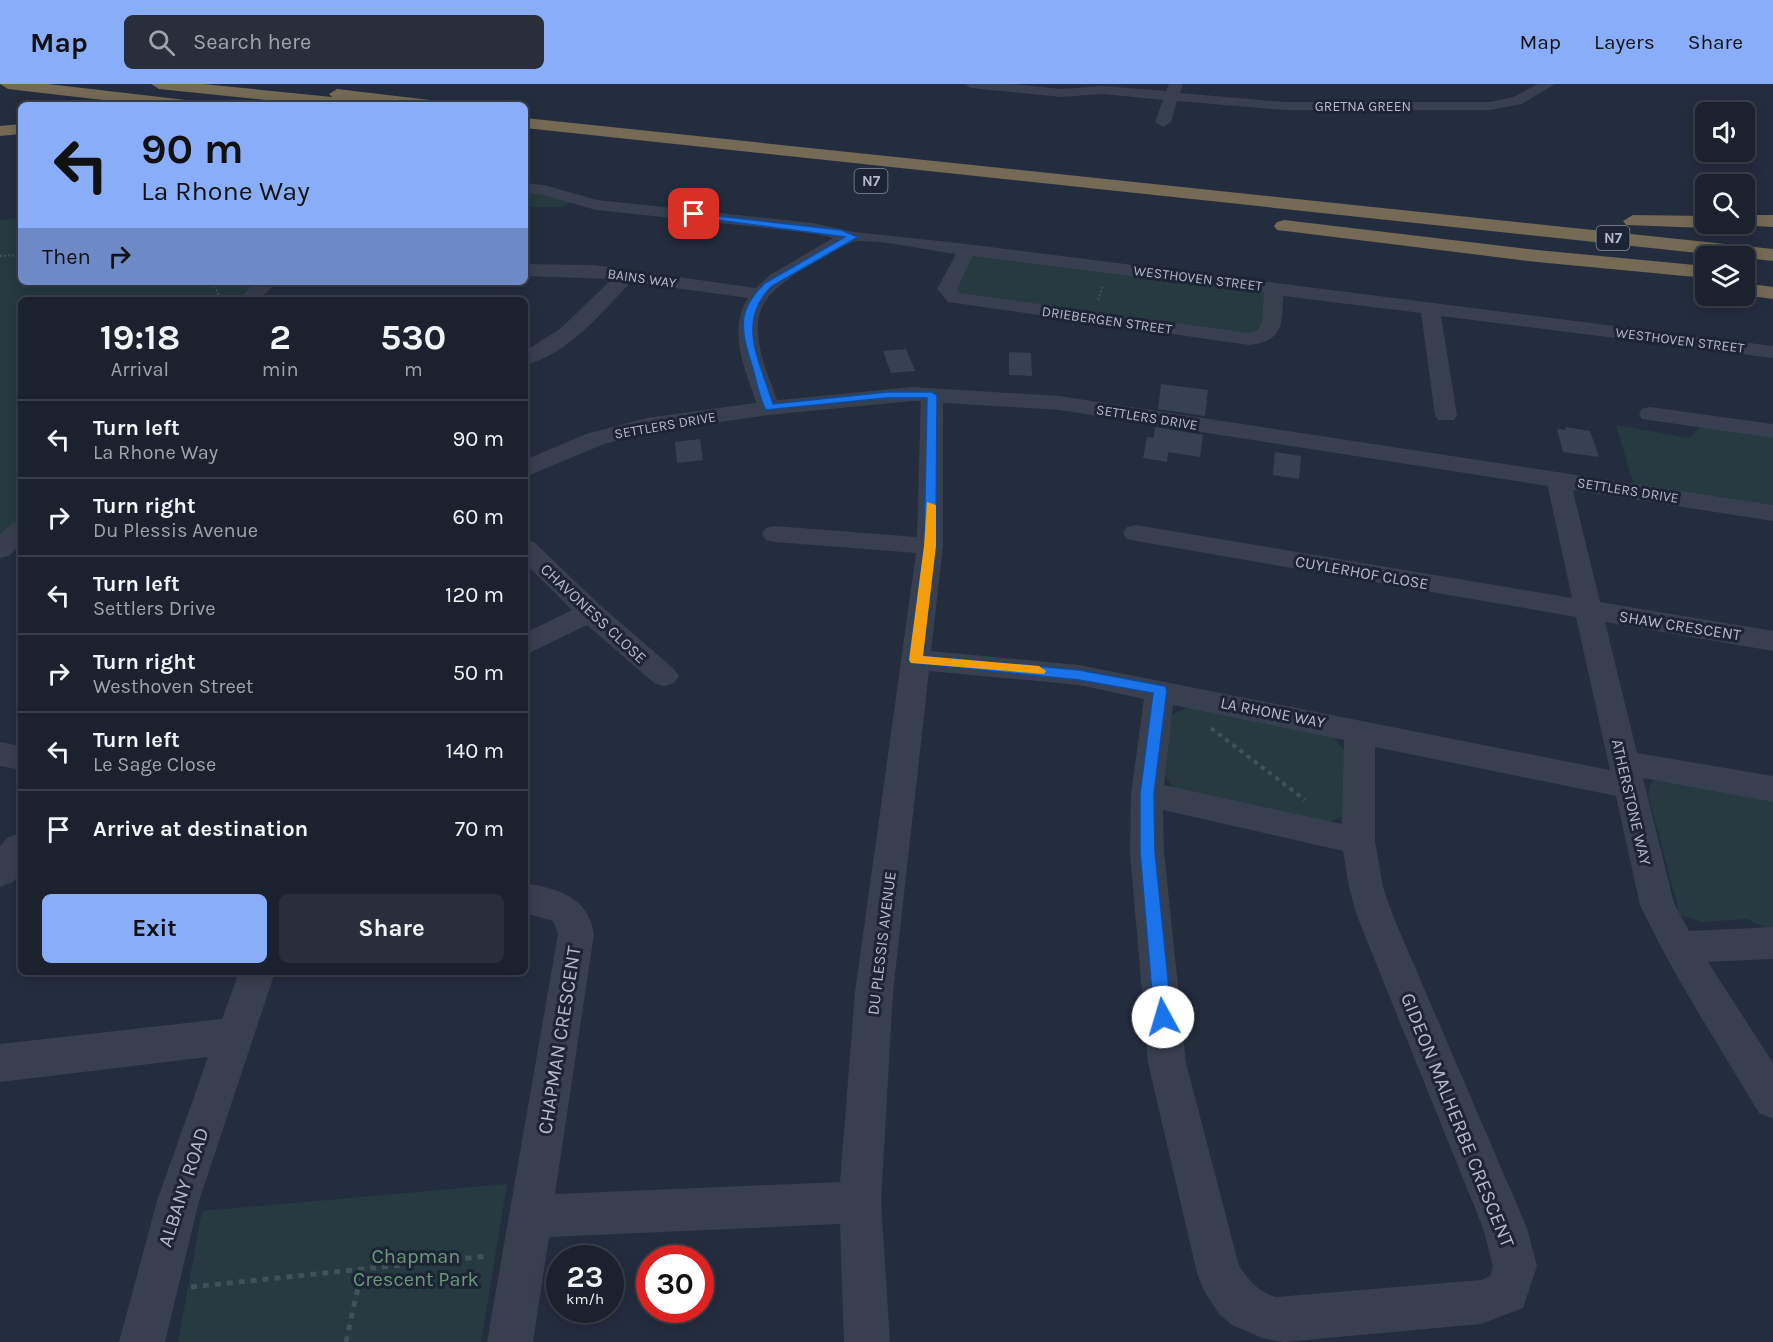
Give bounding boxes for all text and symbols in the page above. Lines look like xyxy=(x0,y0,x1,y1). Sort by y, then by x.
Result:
search box xyxy=(124,15,544,69)
text: Map xyxy=(30,26,88,59)
icon: search xyxy=(145,26,178,59)
text: Search here xyxy=(193,29,311,55)
text: Map xyxy=(1519,30,1561,54)
text: Layers xyxy=(1594,30,1655,54)
text: Share xyxy=(1688,30,1743,54)
street label: GRETNA GREEN xyxy=(1315,98,1411,115)
map controls xyxy=(1695,102,1755,306)
button: sound xyxy=(1695,102,1755,162)
text: 90 m xyxy=(141,124,244,174)
icon: left xyxy=(42,126,120,204)
road number: N7 xyxy=(854,169,888,193)
button: search xyxy=(1695,174,1755,234)
text: La Rhone Way xyxy=(141,175,310,207)
pin xyxy=(668,188,719,239)
icon: arrive xyxy=(677,197,710,230)
road number: N7 xyxy=(1596,226,1630,250)
icon: right xyxy=(103,240,136,273)
text: Then xyxy=(42,244,91,270)
button: layers xyxy=(1695,246,1755,306)
street label: WESTHOVEN STREET xyxy=(1133,262,1263,295)
street label: BAINS WAY xyxy=(606,265,678,292)
street label: DRIEBERGEN STREET xyxy=(1041,303,1173,338)
text: 19:18 xyxy=(100,316,180,358)
text: 2 xyxy=(269,316,291,358)
text: 530 xyxy=(380,316,446,358)
street label: WESTHOVEN STREET xyxy=(1615,324,1745,357)
text: Arrival xyxy=(111,358,169,381)
text: min xyxy=(262,358,299,381)
text: m xyxy=(404,358,423,381)
street label: SETTLERS DRIVE xyxy=(1095,401,1199,434)
street label: SETTLERS DRIVE xyxy=(613,408,717,443)
text: Turn left xyxy=(93,415,180,441)
icon: left xyxy=(42,423,75,456)
text: 90 m xyxy=(452,426,504,452)
text: La Rhone Way xyxy=(93,441,218,464)
street label: SETTLERS DRIVE xyxy=(1576,474,1680,507)
text: Turn right xyxy=(93,493,196,519)
icon: right xyxy=(42,501,75,534)
text: 60 m xyxy=(453,504,504,530)
text: Du Plessis Avenue xyxy=(93,519,258,542)
street label: CUYLERHOF CLOSE xyxy=(1294,551,1430,594)
street label: CHAVONESS CLOSE xyxy=(537,559,651,667)
text: Turn left xyxy=(93,571,180,597)
icon: left xyxy=(42,579,75,612)
text: 120 m xyxy=(445,582,504,608)
text: Settlers Drive xyxy=(93,597,215,620)
street label: SHAW CRESCENT xyxy=(1618,606,1742,645)
text: Turn right xyxy=(93,649,196,675)
icon: right xyxy=(42,657,75,690)
text: 50 m xyxy=(453,660,504,686)
text: Westhoven Street xyxy=(93,675,254,698)
street label: LA RHONE WAY xyxy=(1219,693,1327,732)
text: Turn left xyxy=(93,727,180,753)
icon: left xyxy=(42,735,75,768)
street label: ATHERSTONE WAY xyxy=(1608,737,1655,867)
text: 140 m xyxy=(446,738,504,764)
text: Le Sage Close xyxy=(93,753,216,776)
icon: arrive xyxy=(42,813,75,846)
text: Arrive at destination xyxy=(93,816,308,842)
text: 70 m xyxy=(455,816,504,842)
street label: DU PLESSIS AVENUE xyxy=(863,870,900,1016)
button: Exit xyxy=(42,894,267,963)
button: Share xyxy=(279,894,504,963)
street label: CHAPMAN CRESCENT xyxy=(533,944,586,1136)
position arrow xyxy=(1131,985,1195,1049)
street label: GIDEON MALHERBE CRESCENT xyxy=(1396,990,1519,1251)
street label: ALBANY ROAD xyxy=(153,1125,214,1250)
park label: Chapman Crescent Park xyxy=(353,1245,479,1291)
speed limit sign: 30 xyxy=(636,1245,714,1323)
text: 23 xyxy=(567,1259,603,1295)
text: km/h xyxy=(566,1290,604,1308)

